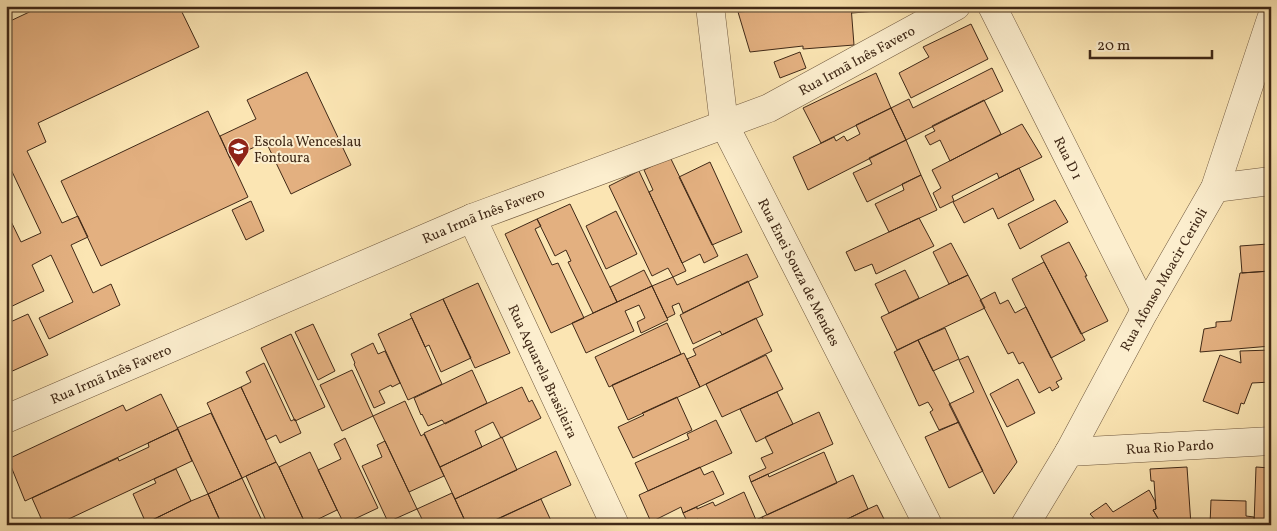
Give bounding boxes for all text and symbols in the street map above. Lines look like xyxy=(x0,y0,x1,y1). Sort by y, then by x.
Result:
street label: Rua Irmã Inês Favero xyxy=(796,22,919,101)
scale bar xyxy=(1090,28,1212,60)
text: 20 m xyxy=(1097,36,1130,57)
place label: Escola Wenceslau Fontoura xyxy=(254,133,361,168)
street label: Rua D 1 xyxy=(1048,134,1086,183)
school or university icon: Escola Wenceslau Fontoura xyxy=(226,137,250,168)
street label: Rua Irmã Inês Favero xyxy=(420,184,548,249)
street label: Rua Enei Souza de Mendes xyxy=(753,196,844,350)
street label: Rua Afonso Moacir Cerioli xyxy=(1117,205,1213,355)
street label: Rua Aquarela Brasileira xyxy=(503,302,581,442)
street label: Rua Irmã Inês Favero xyxy=(48,341,175,410)
street label: Rua Rio Pardo xyxy=(1126,436,1214,460)

